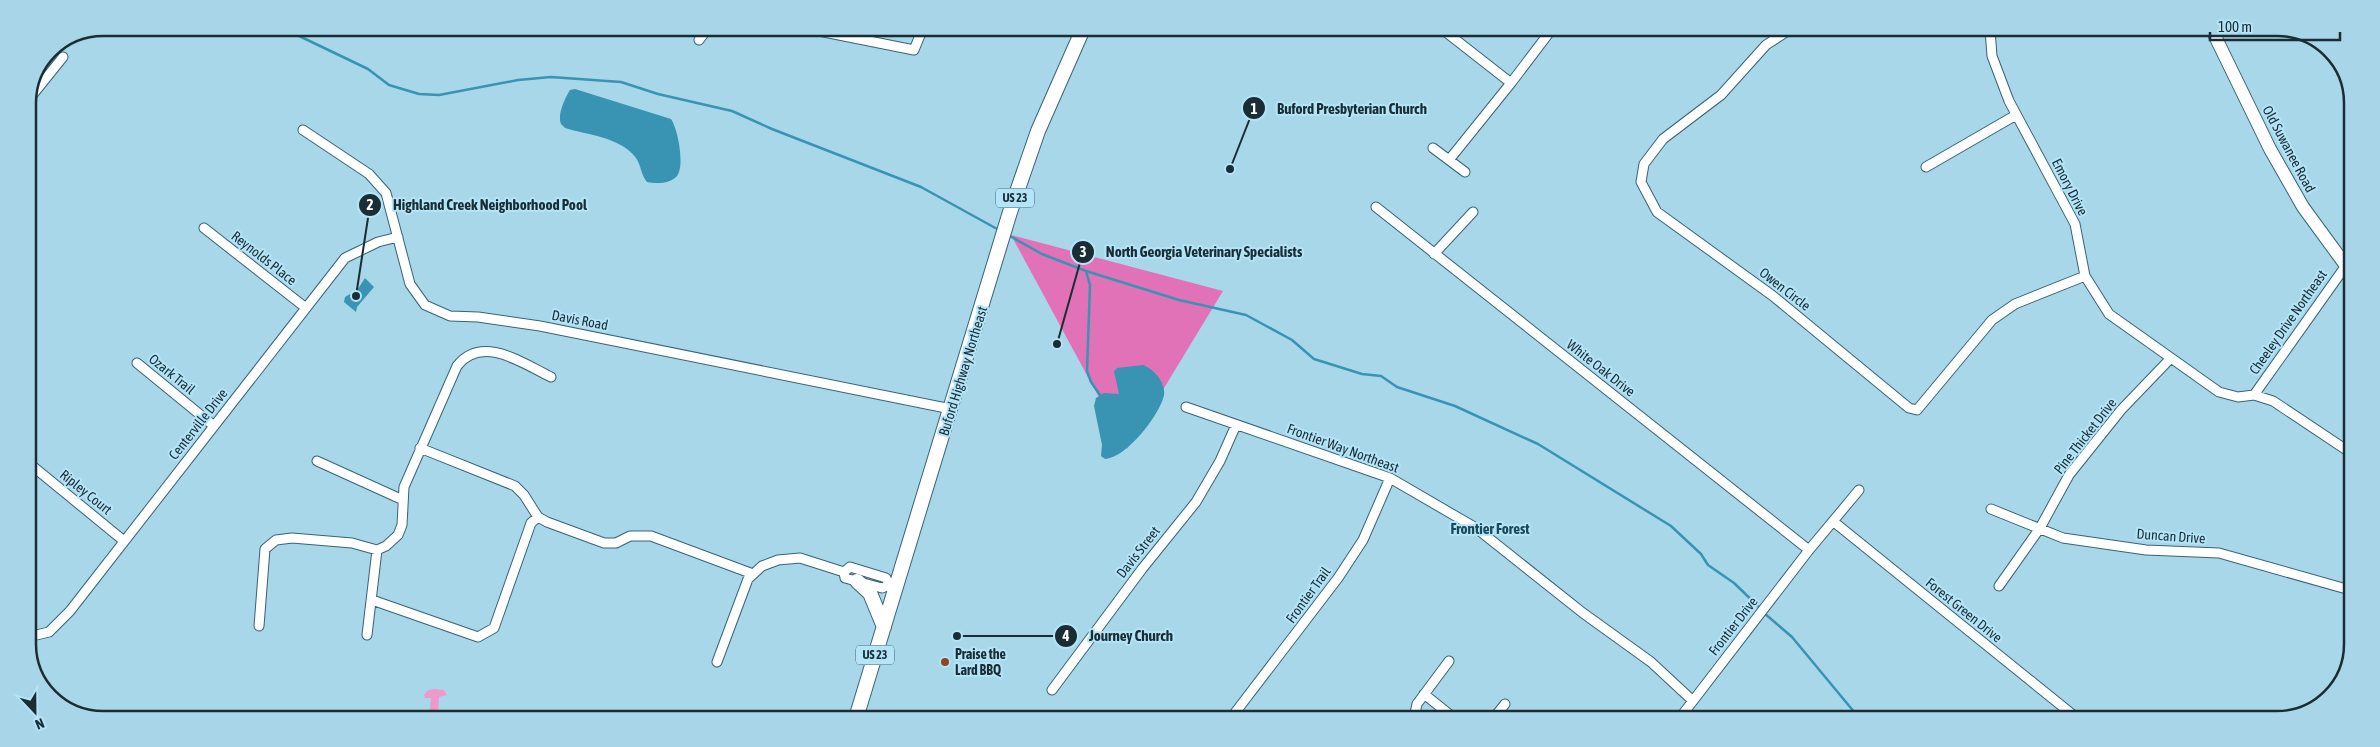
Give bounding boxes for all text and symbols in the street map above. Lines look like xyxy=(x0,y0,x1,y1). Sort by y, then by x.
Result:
scale bar xyxy=(2210,10,2340,42)
text: 100 m xyxy=(2218,18,2252,35)
callout: Buford Presbyterian Church xyxy=(1242,93,1437,123)
text: 1 xyxy=(1250,100,1258,117)
text: Buford Presbyterian Church xyxy=(1277,100,1427,117)
street label: Old Suwanee Road xyxy=(2259,103,2319,195)
street label: Emory Drive xyxy=(2049,156,2091,218)
road number: US 23 xyxy=(996,188,1034,208)
callout: Highland Creek Neighborhood Pool xyxy=(358,190,597,220)
text: 2 xyxy=(366,196,374,213)
text: Highland Creek Neighborhood Pool xyxy=(393,196,588,213)
street label: Reynolds Place xyxy=(228,228,300,288)
callout: North Georgia Veterinary Specialists xyxy=(1071,237,1312,267)
text: 3 xyxy=(1079,243,1087,260)
text: North Georgia Veterinary Specialists xyxy=(1106,243,1303,260)
street label: Owen Circle xyxy=(1756,264,1814,314)
street label: Cheeley Drive Northeast xyxy=(2246,267,2330,377)
street label: Buford Highway Northeast xyxy=(936,304,990,438)
street label: Davis Road xyxy=(551,307,609,333)
street label: White Oak Drive xyxy=(1564,336,1638,400)
street label: Ozark Trail xyxy=(146,351,198,398)
street label: Centerville Drive xyxy=(165,385,231,463)
street label: Pine Thicket Drive xyxy=(2051,395,2119,477)
street label: Frontier Way Northeast xyxy=(1285,420,1401,476)
street label: Ripley Court xyxy=(57,466,115,518)
district label: Frontier Forest xyxy=(1450,520,1530,537)
street label: Davis Street xyxy=(1113,523,1163,581)
street label: Duncan Drive xyxy=(2136,526,2206,546)
street label: Frontier Trail xyxy=(1282,564,1334,626)
street label: Forest Green Drive xyxy=(1923,574,2005,646)
street label: Frontier Drive xyxy=(1705,594,1761,658)
callout: Journey Church xyxy=(1054,621,1183,651)
text: 4 xyxy=(1061,627,1070,644)
text: Journey Church xyxy=(1088,627,1173,644)
road number: US 23 xyxy=(856,646,894,664)
place label: Praise the Lard BBQ xyxy=(955,646,1006,678)
marker: Praise the Lard BBQ xyxy=(939,656,951,668)
north arrow xyxy=(10,687,60,737)
text: N xyxy=(33,715,47,733)

